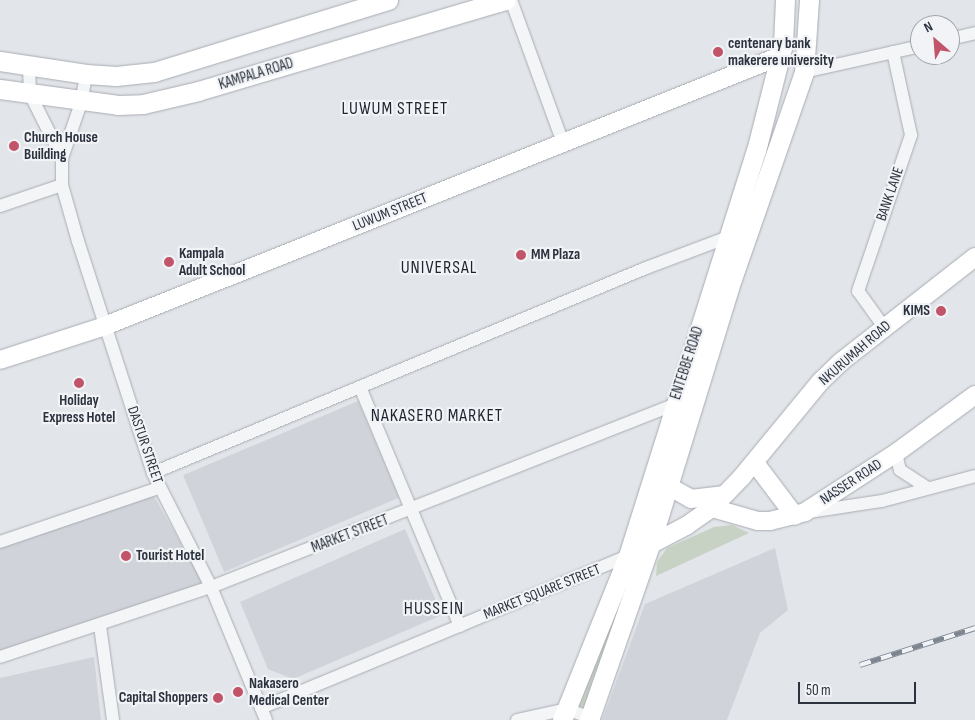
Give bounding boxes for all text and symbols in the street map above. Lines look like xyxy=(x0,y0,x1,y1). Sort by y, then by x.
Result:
north arrow xyxy=(910,15,960,65)
text: N xyxy=(921,18,936,36)
place label: centenary bank makerere university xyxy=(728,34,834,69)
marker: centenary bank makerere university xyxy=(712,46,724,58)
street label: KAMPALA ROAD xyxy=(217,54,295,94)
district label: LUWUM STREET xyxy=(340,98,450,120)
place label: Church House Building xyxy=(24,128,98,163)
marker: Church House Building xyxy=(8,140,20,152)
street label: BANK LANE xyxy=(872,165,908,223)
street label: LUWUM STREET xyxy=(350,189,430,235)
place label: Kampala Adult School xyxy=(179,244,245,279)
place label: MM Plaza xyxy=(531,246,580,264)
marker: MM Plaza xyxy=(515,249,527,261)
marker: Kampala Adult School xyxy=(163,256,175,268)
district label: UNIVERSAL xyxy=(400,257,478,279)
place label: KIMS xyxy=(903,302,930,320)
marker: KIMS xyxy=(934,304,948,318)
street label: NKURUMAH ROAD xyxy=(815,317,895,389)
street label: ENTEBBE ROAD xyxy=(667,324,707,402)
marker: Holiday Express Hotel xyxy=(73,377,85,389)
place label: Holiday Express Hotel xyxy=(43,391,115,426)
street label: DASTUR STREET xyxy=(123,404,167,486)
district label: NAKASERO MARKET xyxy=(369,405,505,427)
street label: NASSER ROAD xyxy=(817,455,885,509)
street label: MARKET STREET xyxy=(309,511,391,557)
place label: Tourist Hotel xyxy=(136,547,204,565)
marker: Tourist Hotel xyxy=(120,550,132,562)
street label: MARKET SQUARE STREET xyxy=(481,560,603,624)
district label: HUSSEIN xyxy=(403,598,465,620)
scale bar xyxy=(800,672,918,704)
place label: Nakasero Medical Center xyxy=(249,674,329,709)
text: 50 m xyxy=(806,681,831,700)
marker: Nakasero Medical Center xyxy=(231,685,245,699)
place label: Capital Shoppers xyxy=(119,689,208,707)
marker: Capital Shoppers xyxy=(212,692,224,704)

